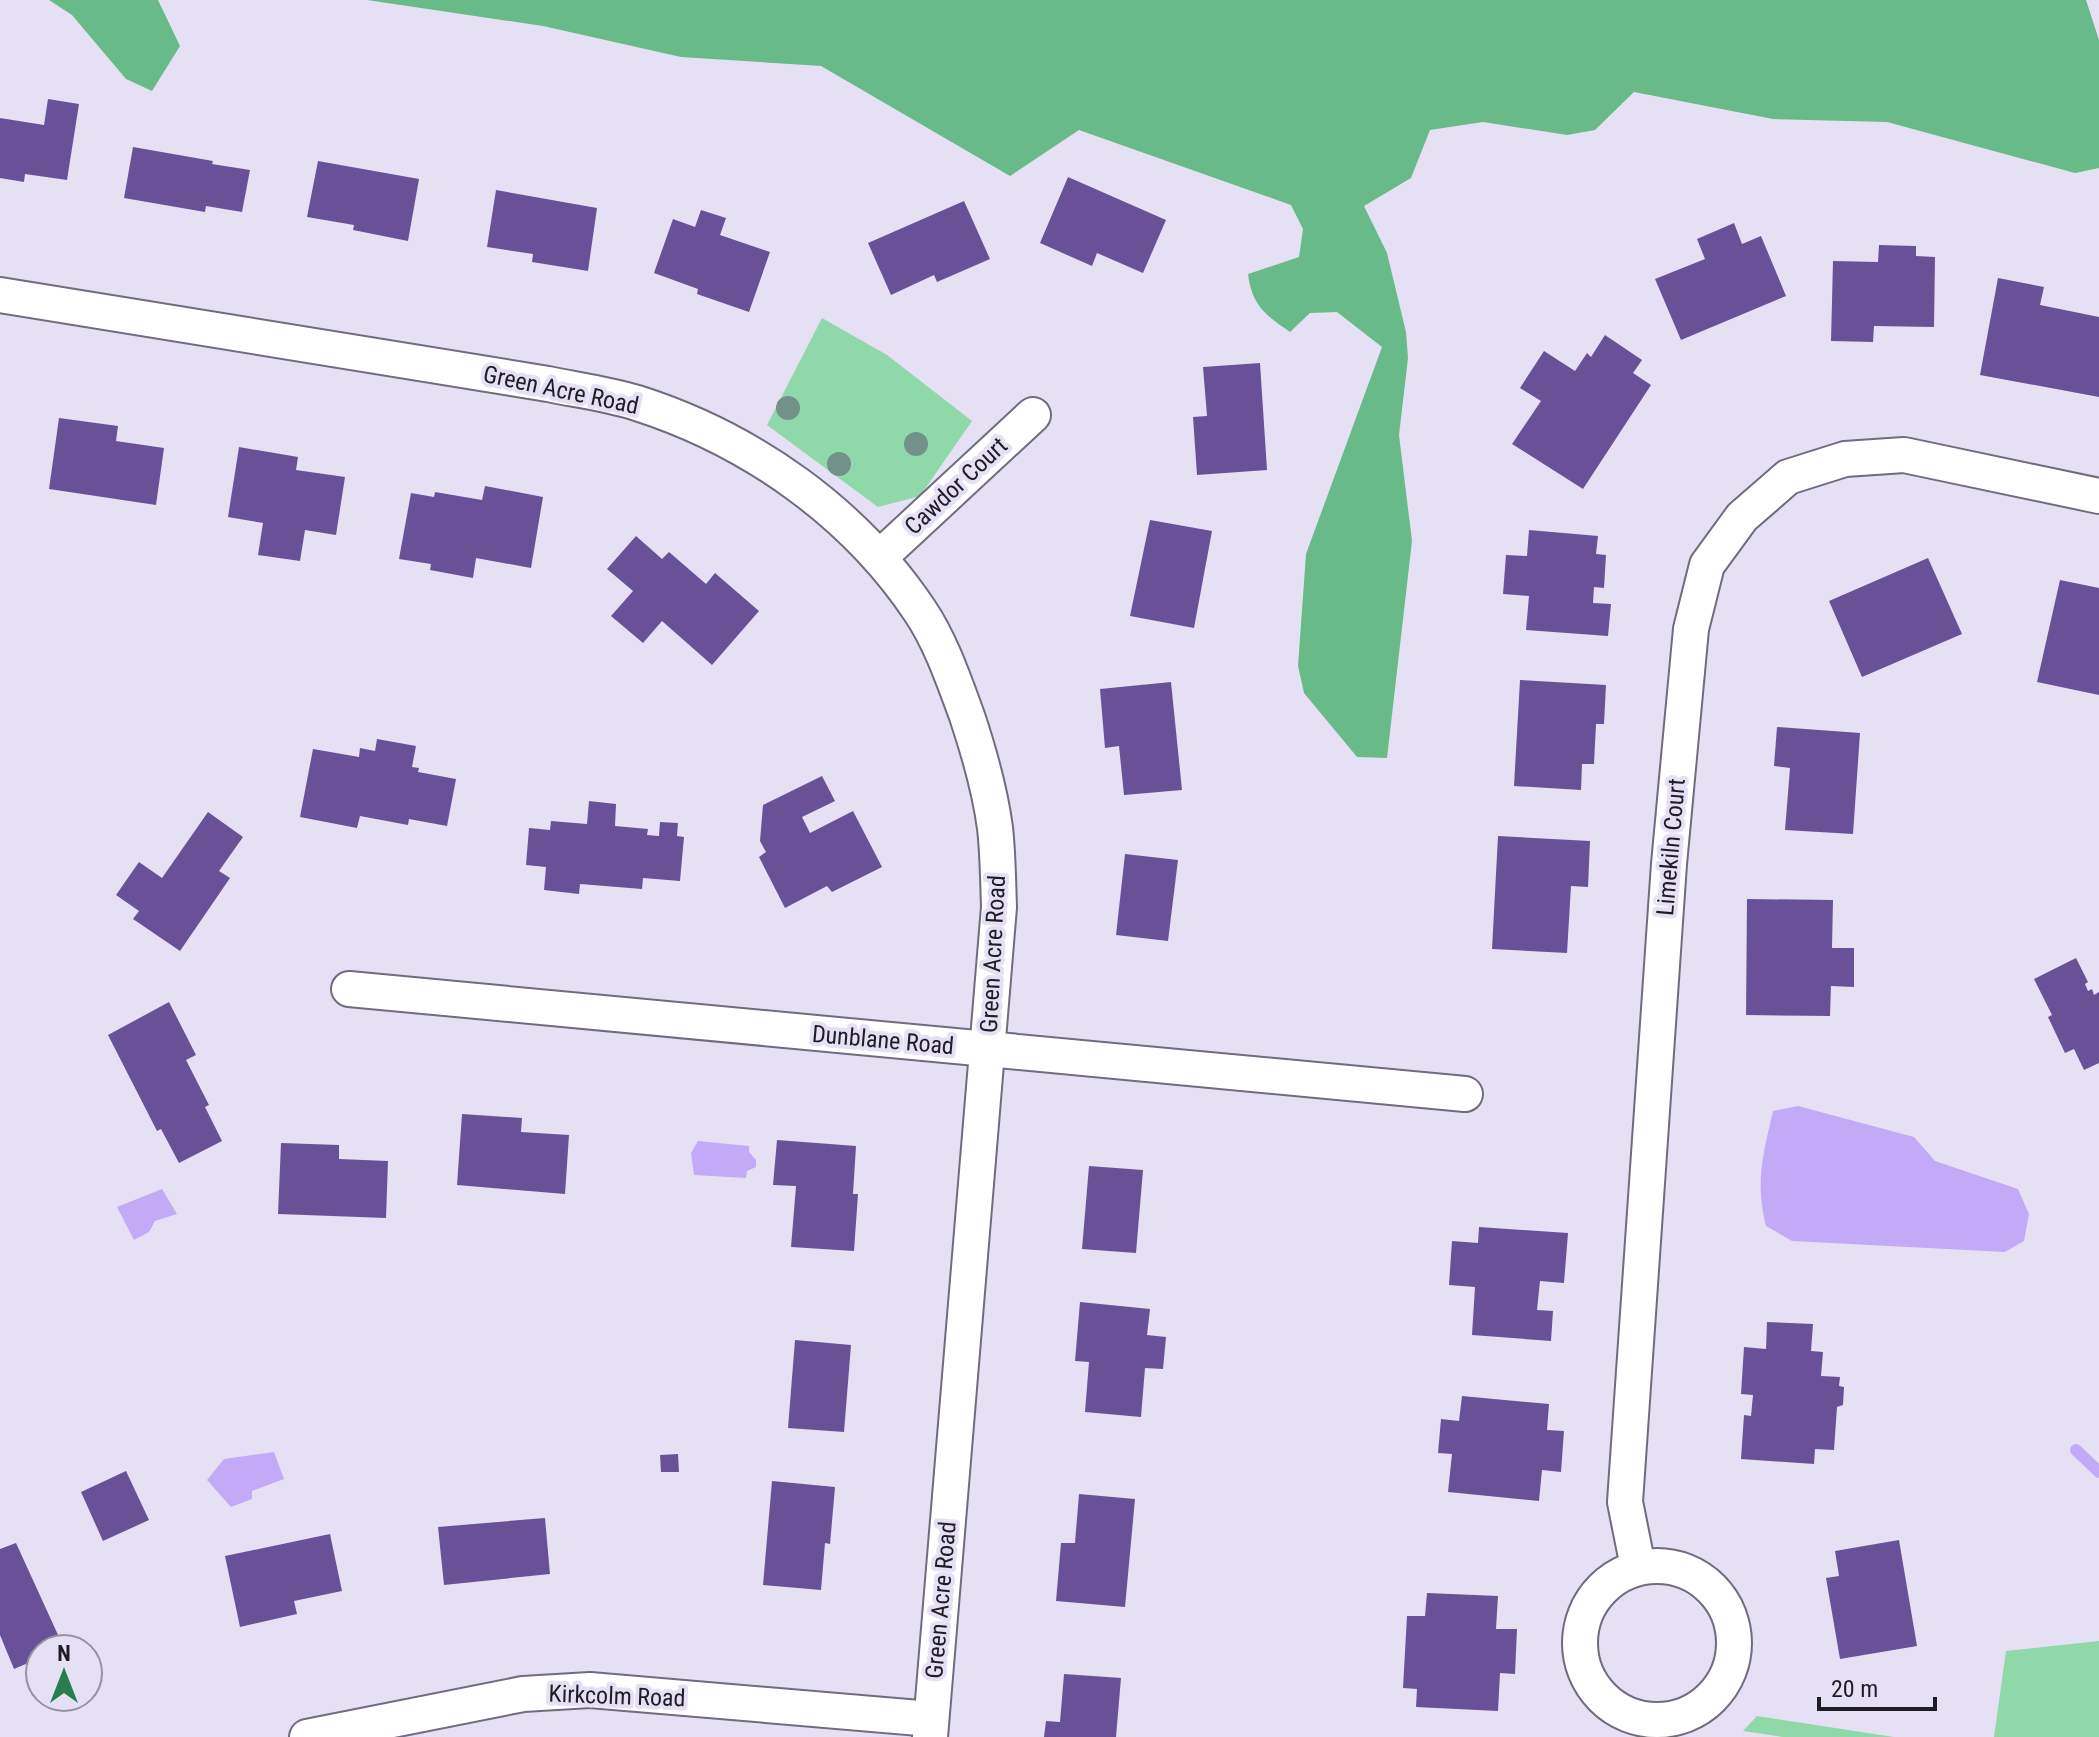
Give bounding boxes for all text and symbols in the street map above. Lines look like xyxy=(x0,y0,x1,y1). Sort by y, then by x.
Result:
street label: Green Acre Road xyxy=(481,360,641,420)
street label: Cawdor Court xyxy=(899,432,1013,540)
street label: Limekiln Court xyxy=(1651,777,1691,917)
street label: Green Acre Road xyxy=(975,874,1011,1034)
street label: Dunblane Road xyxy=(811,1020,955,1060)
street label: Green Acre Road xyxy=(920,1520,962,1680)
north arrow xyxy=(24,1633,104,1713)
text: N xyxy=(57,1641,71,1666)
scale bar xyxy=(1819,1661,1935,1711)
text: 20 m xyxy=(1831,1675,1878,1703)
street label: Kirkcolm Road xyxy=(548,1680,686,1712)

